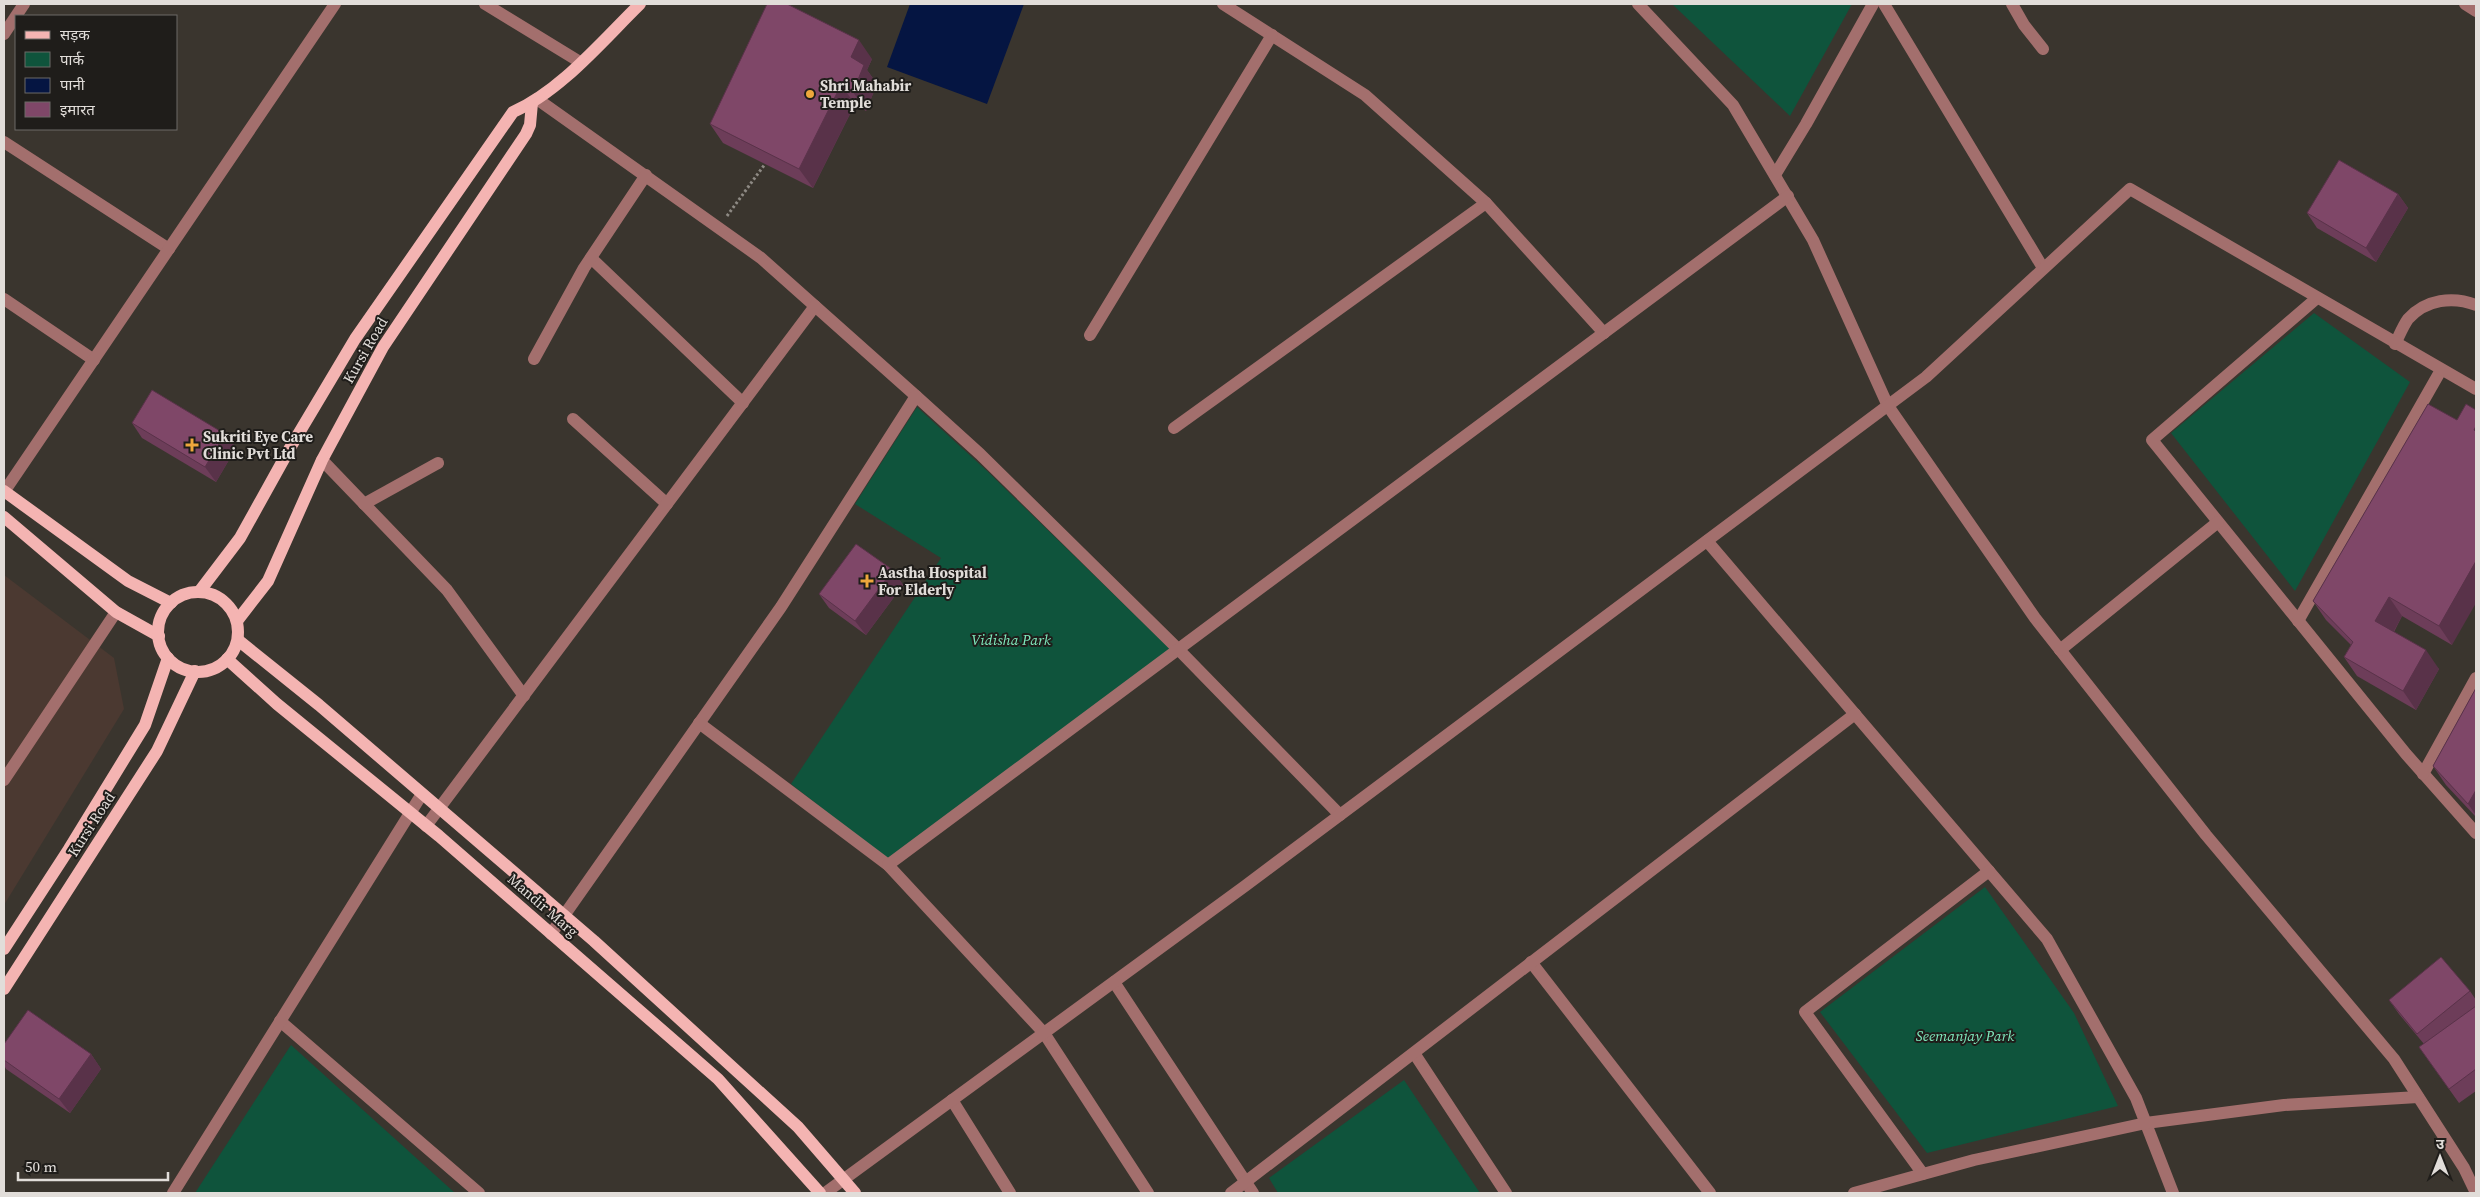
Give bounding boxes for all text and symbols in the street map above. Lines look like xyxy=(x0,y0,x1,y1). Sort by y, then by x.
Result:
legend xyxy=(15,15,178,130)
text: सड़क xyxy=(60,24,90,45)
text: पार्क xyxy=(60,49,84,70)
text: पानी xyxy=(60,74,86,95)
place label: Shri Mahabir Temple xyxy=(820,75,911,113)
marker: Shri Mahabir Temple xyxy=(804,88,816,100)
text: इमारत xyxy=(60,99,95,120)
street label: Kursi Road xyxy=(338,313,393,387)
place label: Sukriti Eye Care Clinic Pvt Ltd xyxy=(203,426,313,464)
marker: Sukriti Eye Care Clinic Pvt Ltd xyxy=(185,438,199,452)
place label: Aastha Hospital For Elderly xyxy=(878,562,987,600)
marker: Aastha Hospital For Elderly xyxy=(860,574,874,588)
park label: Vidisha Park xyxy=(971,629,1052,650)
street label: Kursi Road xyxy=(62,787,120,860)
street label: Mandir Marg xyxy=(503,868,583,942)
park label: Seemanjay Park xyxy=(1916,1025,2015,1046)
north arrow xyxy=(2415,1132,2465,1182)
text: उ xyxy=(2436,1134,2445,1154)
scale bar xyxy=(18,1150,168,1182)
text: 50 m xyxy=(25,1156,57,1177)

